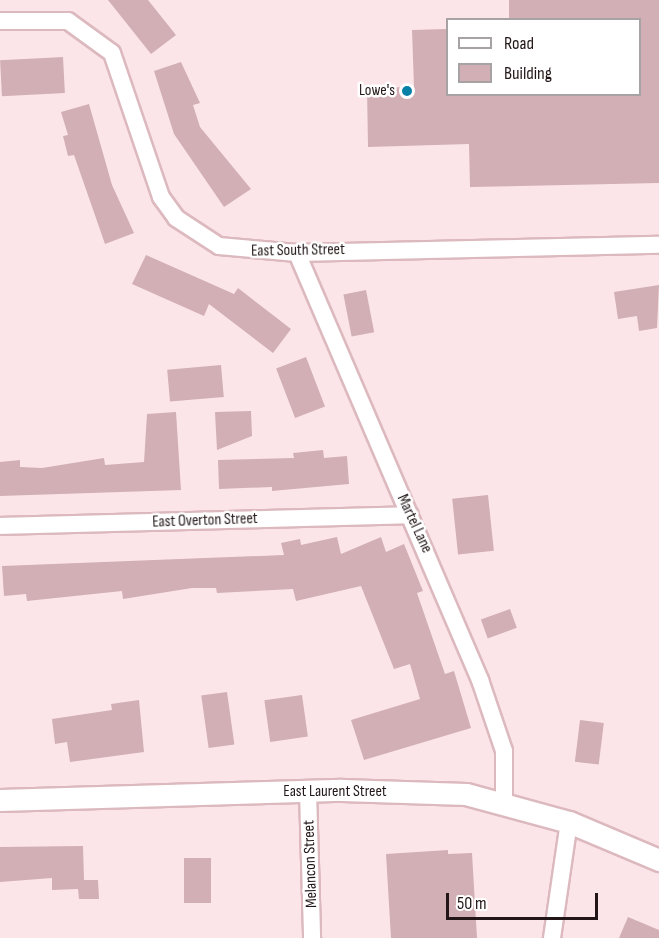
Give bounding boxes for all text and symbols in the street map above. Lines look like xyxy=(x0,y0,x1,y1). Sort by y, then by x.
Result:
legend xyxy=(446,18,641,96)
text: Road xyxy=(504,33,534,54)
text: Building xyxy=(504,63,552,84)
place label: Lowe's xyxy=(359,81,395,101)
marker: Lowe's xyxy=(400,84,414,98)
street label: East South Street xyxy=(251,241,345,261)
street label: Martel Lane xyxy=(392,492,436,556)
street label: East Overton Street xyxy=(152,510,258,532)
street label: East Laurent Street xyxy=(283,782,387,802)
street label: Melancon Street xyxy=(300,820,322,908)
scale bar xyxy=(449,881,600,919)
text: 50 m xyxy=(457,893,487,914)

